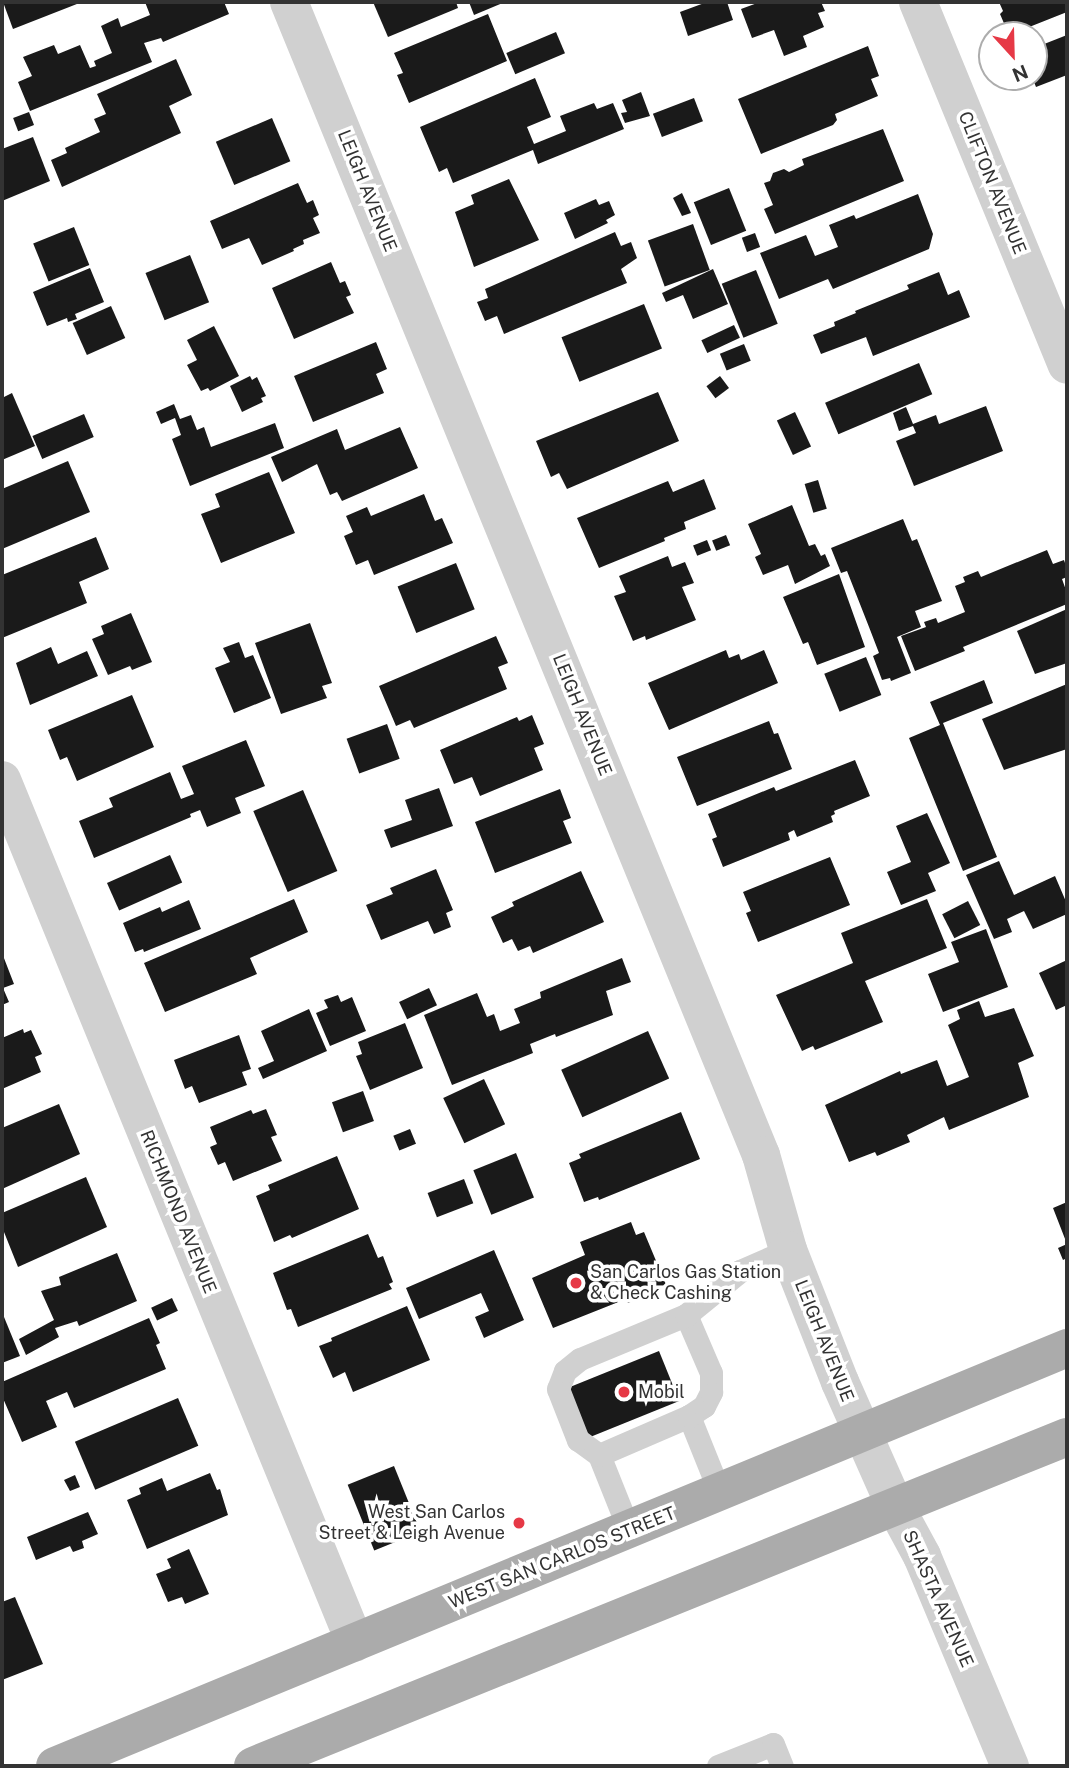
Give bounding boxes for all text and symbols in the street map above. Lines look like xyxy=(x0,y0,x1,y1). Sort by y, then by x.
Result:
north arrow xyxy=(978,21,1048,91)
text: N xyxy=(1009,61,1031,87)
street label: CLIFTON AVENUE xyxy=(953,108,1031,258)
street label: LEIGH AVENUE xyxy=(333,127,401,255)
street label: LEIGH AVENUE xyxy=(548,651,616,779)
street label: RICHMOND AVENUE xyxy=(135,1127,221,1297)
place label: San Carlos Gas Station & Check Cashing xyxy=(590,1262,781,1304)
marker: San Carlos Gas Station & Check Cashing xyxy=(568,1275,584,1291)
street label: LEIGH AVENUE xyxy=(790,1277,858,1405)
place label: Mobil xyxy=(638,1381,685,1403)
marker: Mobil xyxy=(616,1384,632,1400)
place label: West San Carlos Street & Leigh Avenue xyxy=(318,1502,505,1544)
street label: WEST SAN CARLOS STREET xyxy=(446,1503,678,1613)
marker: West San Carlos Street & Leigh Avenue xyxy=(511,1515,527,1531)
street label: SHASTA AVENUE xyxy=(898,1527,978,1671)

